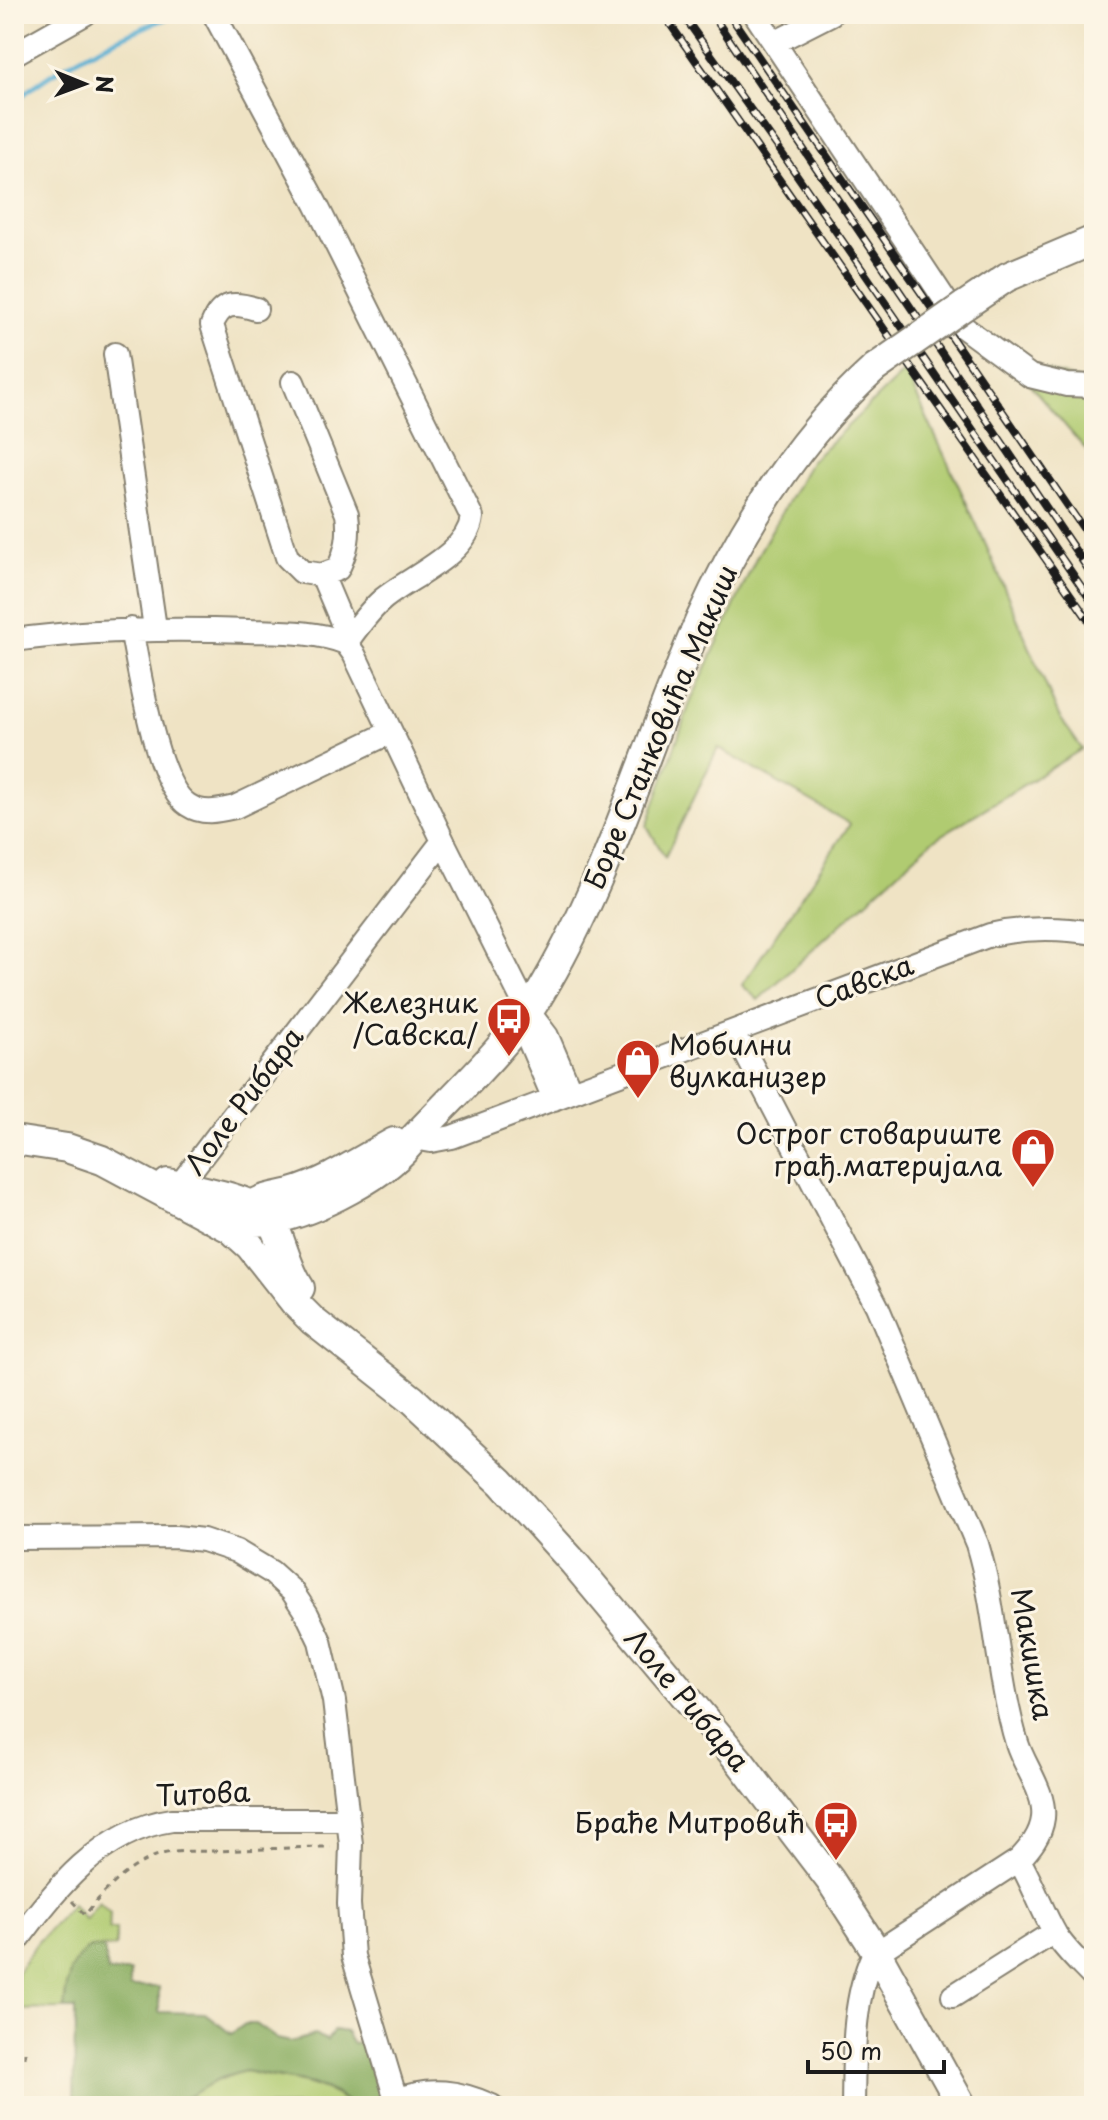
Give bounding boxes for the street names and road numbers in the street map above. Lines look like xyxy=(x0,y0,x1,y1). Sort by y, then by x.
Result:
street label: Боре Станковића Макиш xyxy=(572,558,747,895)
street label: Савска xyxy=(808,942,920,1019)
street label: Лоле Рибара xyxy=(173,1017,313,1183)
street label: Макишка xyxy=(1001,1584,1066,1724)
street label: Лоле Рибара xyxy=(615,1618,761,1781)
street label: Титова xyxy=(155,1769,252,1816)

